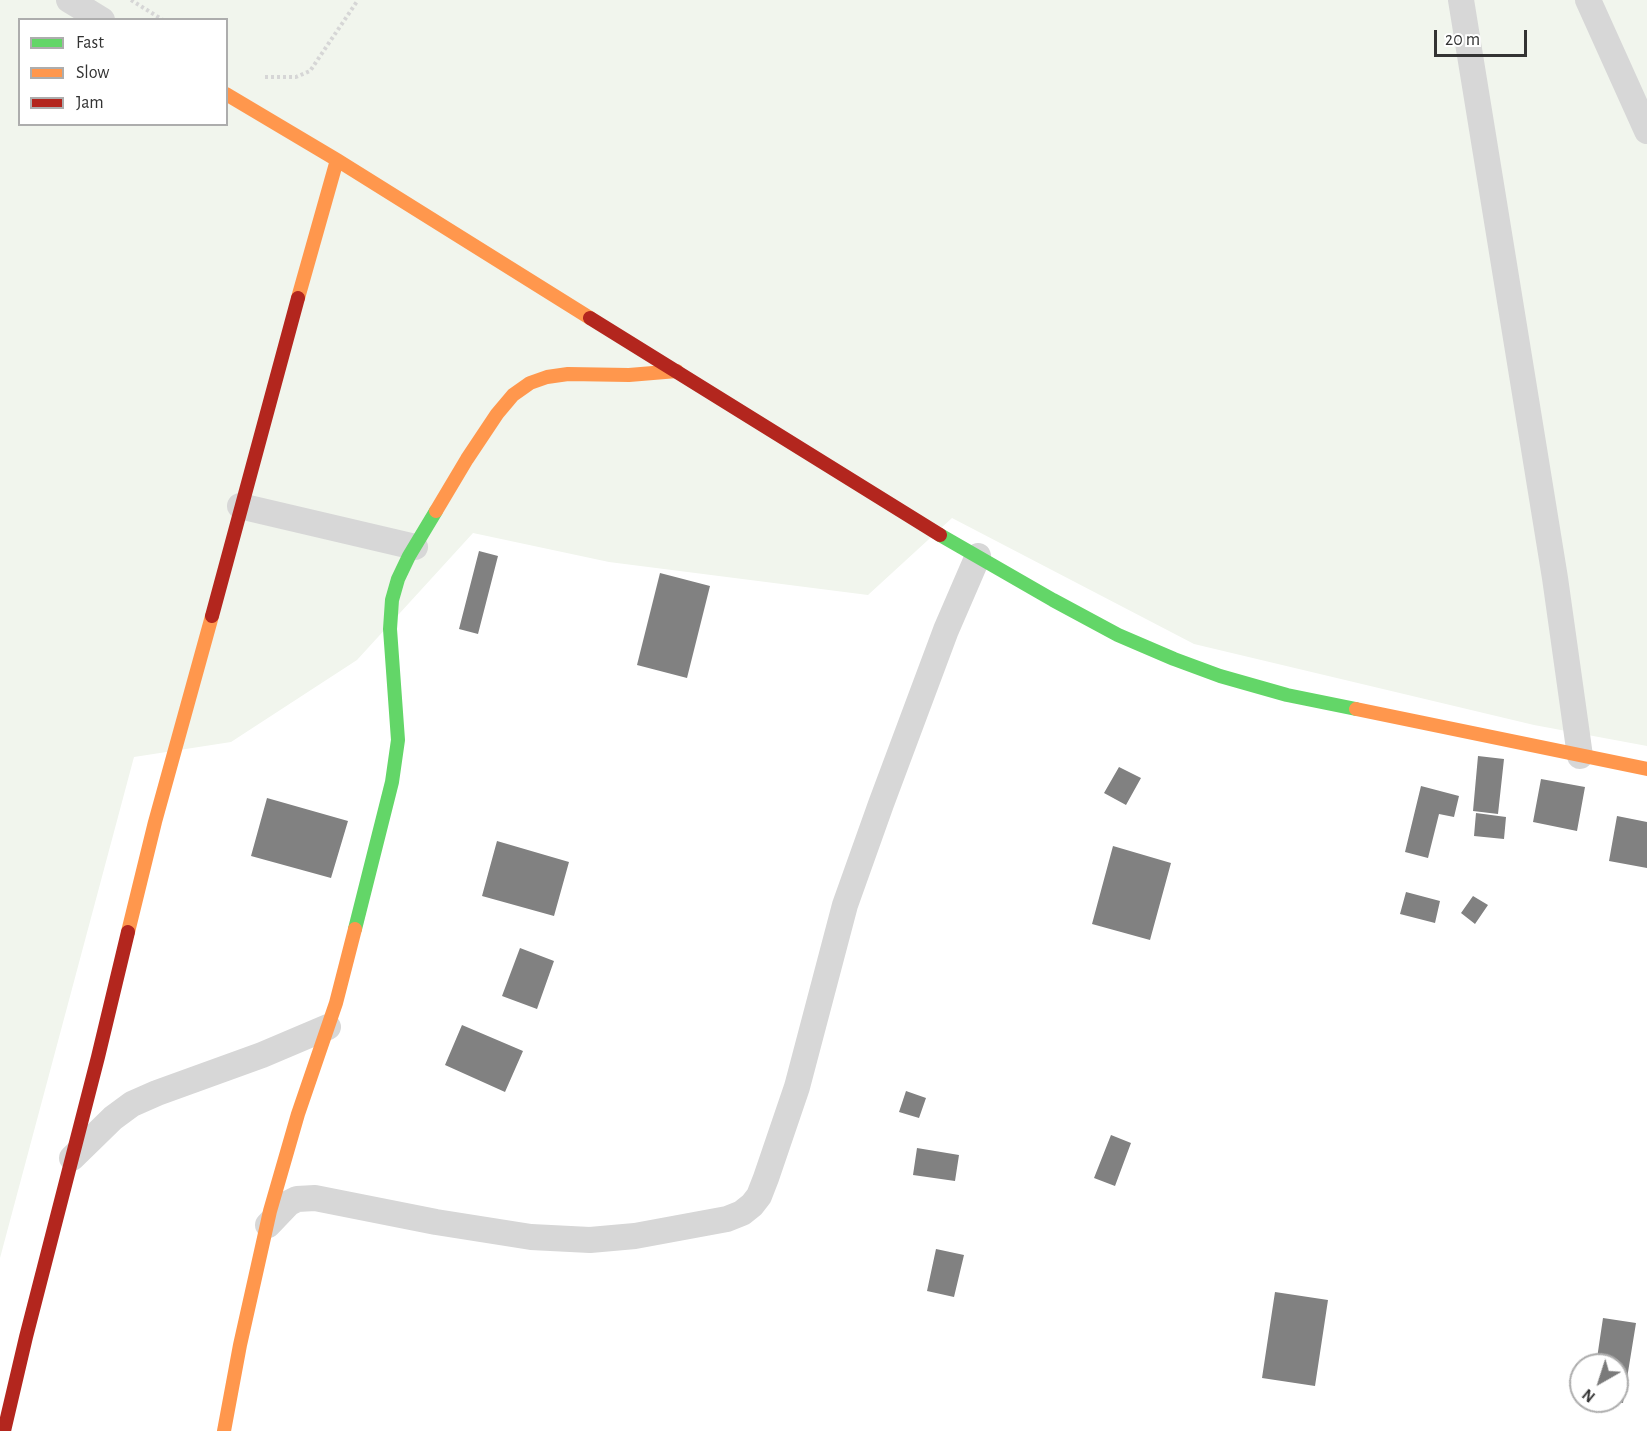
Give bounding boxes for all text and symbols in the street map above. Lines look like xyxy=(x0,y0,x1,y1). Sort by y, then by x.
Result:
legend xyxy=(18,18,228,126)
scale bar xyxy=(1437,18,1530,56)
text: 20 m xyxy=(1445,31,1480,49)
text: Fast xyxy=(76,34,104,52)
text: Slow xyxy=(76,64,109,82)
text: Jam xyxy=(76,94,104,112)
north arrow xyxy=(1569,1353,1629,1413)
text: N xyxy=(1580,1386,1598,1405)

